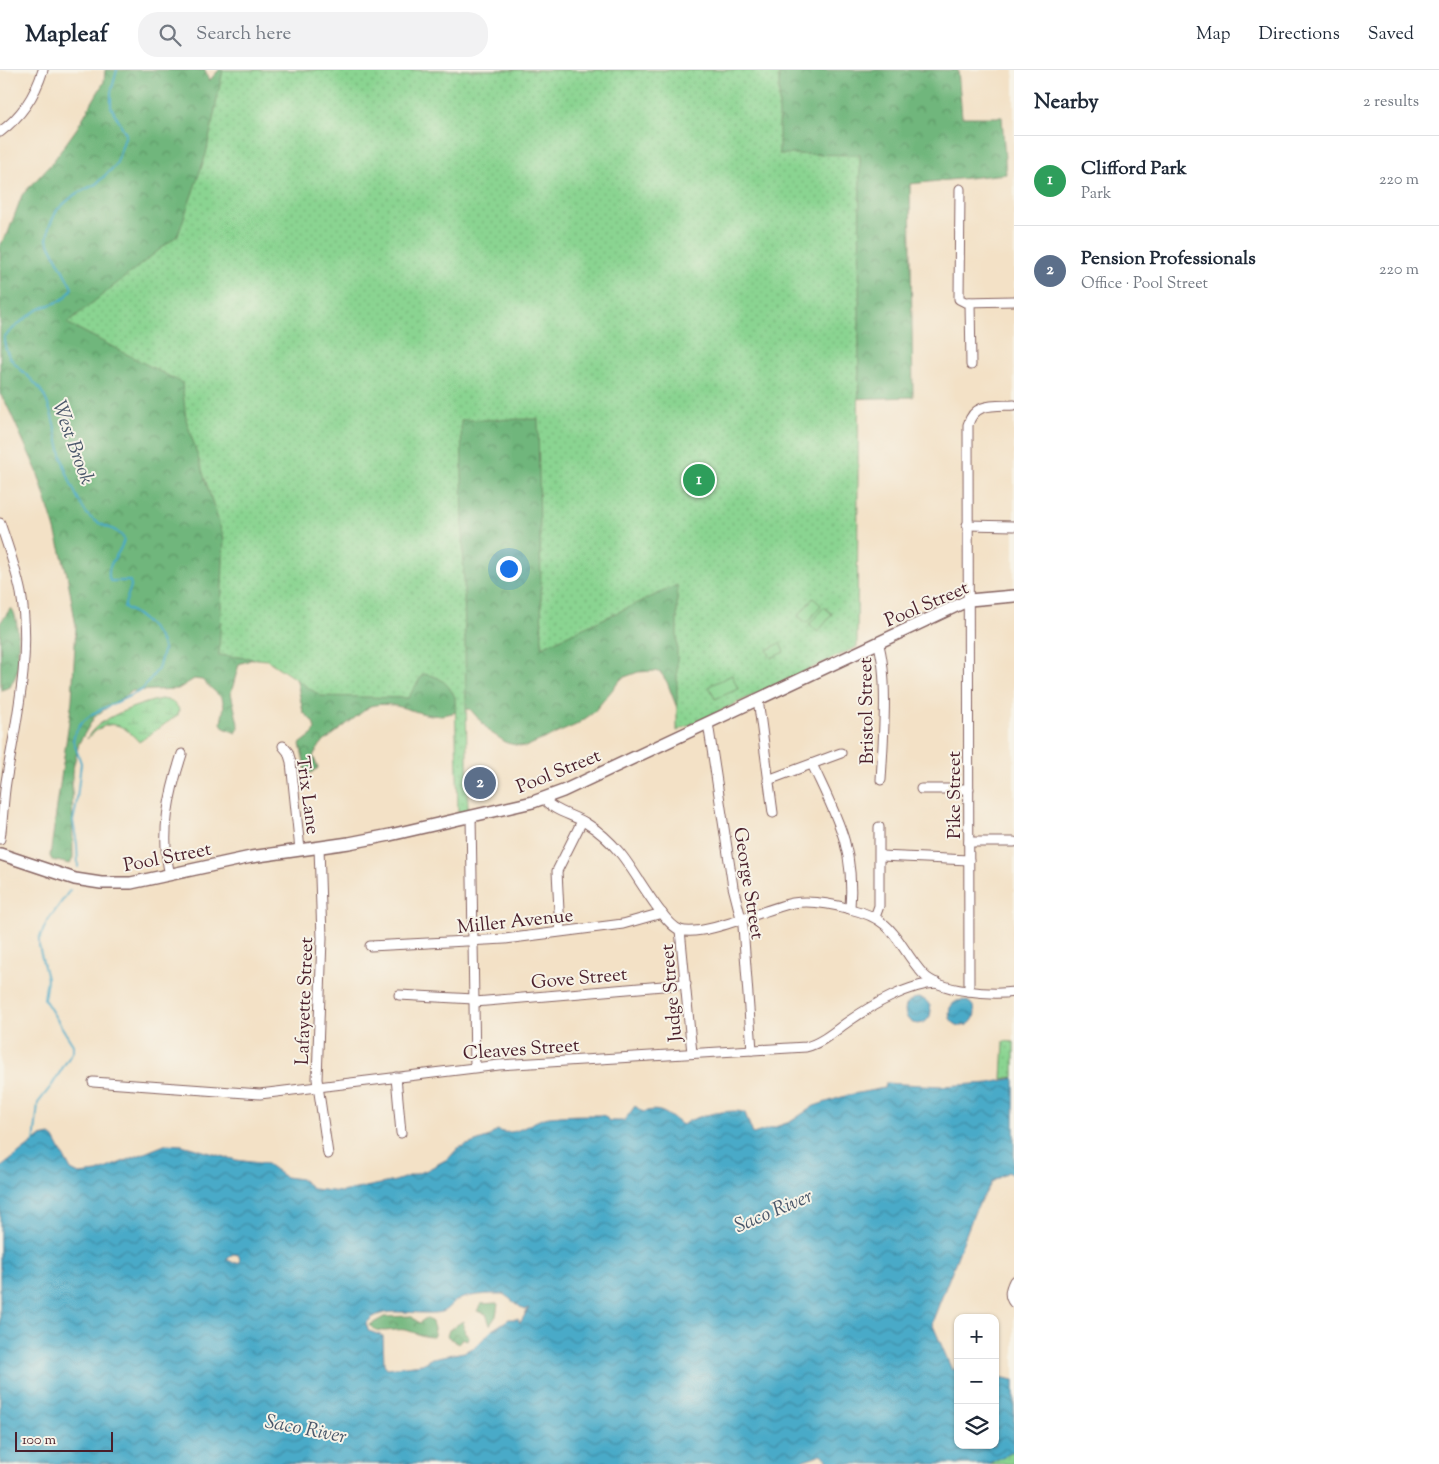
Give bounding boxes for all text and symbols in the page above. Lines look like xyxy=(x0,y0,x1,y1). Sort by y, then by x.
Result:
search box xyxy=(138,12,488,57)
text: Mapleaf xyxy=(25,18,108,52)
icon: search xyxy=(156,21,184,49)
text: Search here xyxy=(196,21,291,48)
text: Map xyxy=(1196,22,1231,48)
text: Directions xyxy=(1259,22,1340,48)
text: Saved xyxy=(1368,22,1414,48)
text: Nearby xyxy=(1034,88,1099,118)
text: 2 results xyxy=(1363,91,1419,114)
text: Clifford Park xyxy=(1081,156,1187,183)
text: 1 xyxy=(1047,169,1053,192)
text: 220 m xyxy=(1379,169,1419,192)
text: Park xyxy=(1081,183,1112,206)
text: Pension Professionals xyxy=(1081,246,1256,273)
text: 2 xyxy=(1046,259,1054,282)
text: 220 m xyxy=(1379,259,1419,282)
text: Office · Pool Street xyxy=(1081,273,1208,296)
water label: West Brook xyxy=(43,397,100,489)
pin: 1 xyxy=(683,461,715,499)
your location xyxy=(496,556,522,582)
street label: Pool Street xyxy=(881,575,974,635)
street label: Bristol Street xyxy=(853,657,882,765)
street label: Pool Street xyxy=(513,743,606,802)
street label: Pike Street xyxy=(942,751,969,839)
street label: Trix Lane xyxy=(288,754,325,836)
pin: 2 xyxy=(464,764,496,802)
street label: George Street xyxy=(725,825,770,942)
street label: Pool Street xyxy=(121,837,214,880)
street label: Miller Avenue xyxy=(456,903,575,942)
street label: Lafayette Street xyxy=(290,936,321,1066)
street label: Judge Street xyxy=(655,942,690,1044)
street label: Gove Street xyxy=(530,962,629,997)
street label: Cleaves Street xyxy=(462,1033,581,1068)
water label: Saco River xyxy=(730,1183,818,1242)
map controls xyxy=(954,1314,999,1449)
button: + xyxy=(954,1314,999,1359)
button: − xyxy=(954,1359,999,1404)
button: layers xyxy=(954,1404,999,1449)
water label: Saco River xyxy=(262,1408,349,1453)
scale bar xyxy=(15,1429,112,1452)
text: 100 m xyxy=(22,1431,56,1451)

